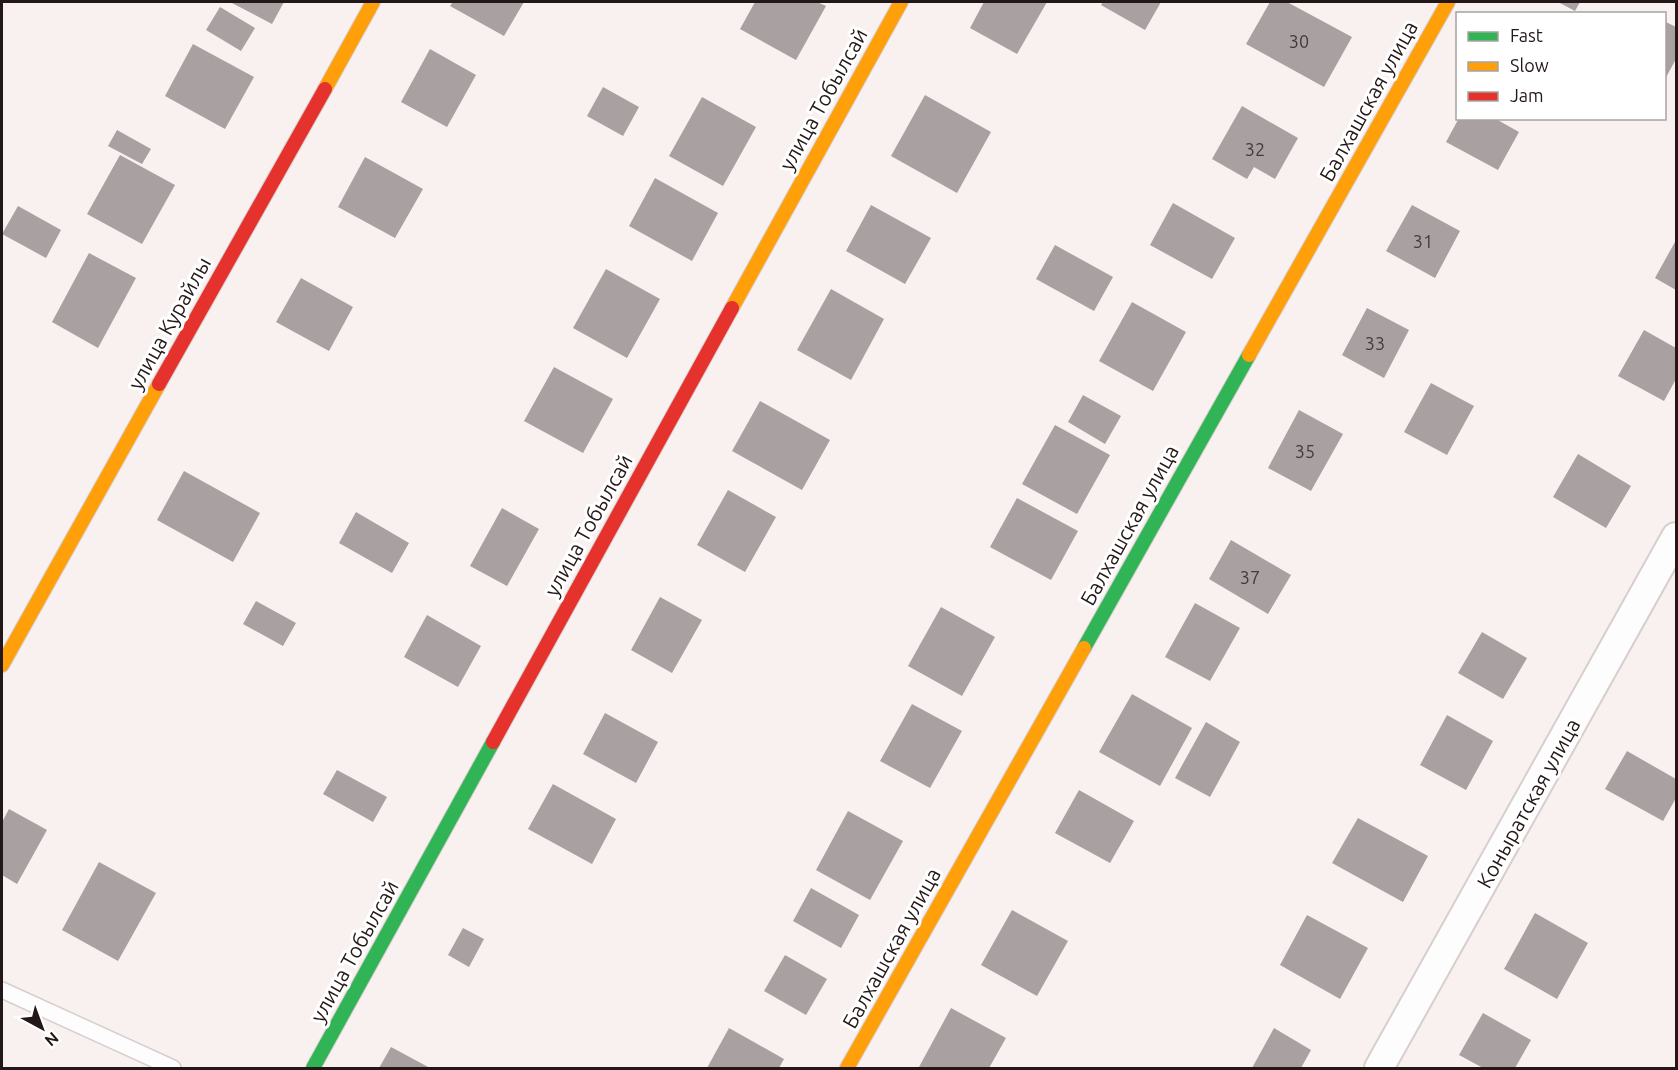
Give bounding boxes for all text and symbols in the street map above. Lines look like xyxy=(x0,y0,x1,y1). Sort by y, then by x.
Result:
legend xyxy=(1456,12,1666,120)
street label: Балхашская улица xyxy=(1314,17,1422,185)
street label: улица Тобылсай xyxy=(774,24,872,174)
text: Fast xyxy=(1510,25,1543,45)
house number: 30 xyxy=(1289,31,1309,51)
text: Slow xyxy=(1510,55,1549,75)
text: Jam xyxy=(1510,85,1544,105)
house number: 32 xyxy=(1245,139,1265,159)
house number: 31 xyxy=(1413,231,1433,251)
street label: улица Курайлы xyxy=(123,253,215,393)
house number: 33 xyxy=(1365,333,1385,353)
street label: Балхашская улица xyxy=(1075,441,1183,609)
house number: 35 xyxy=(1295,441,1315,461)
street label: улица Тобылсай xyxy=(539,450,637,600)
house number: 37 xyxy=(1240,567,1260,587)
street label: Коныратская улица xyxy=(1471,714,1585,892)
street label: Балхашская улица xyxy=(837,864,945,1032)
street label: улица Тобылсай xyxy=(305,876,403,1026)
north arrow xyxy=(12,998,72,1058)
text: N xyxy=(41,1029,62,1050)

